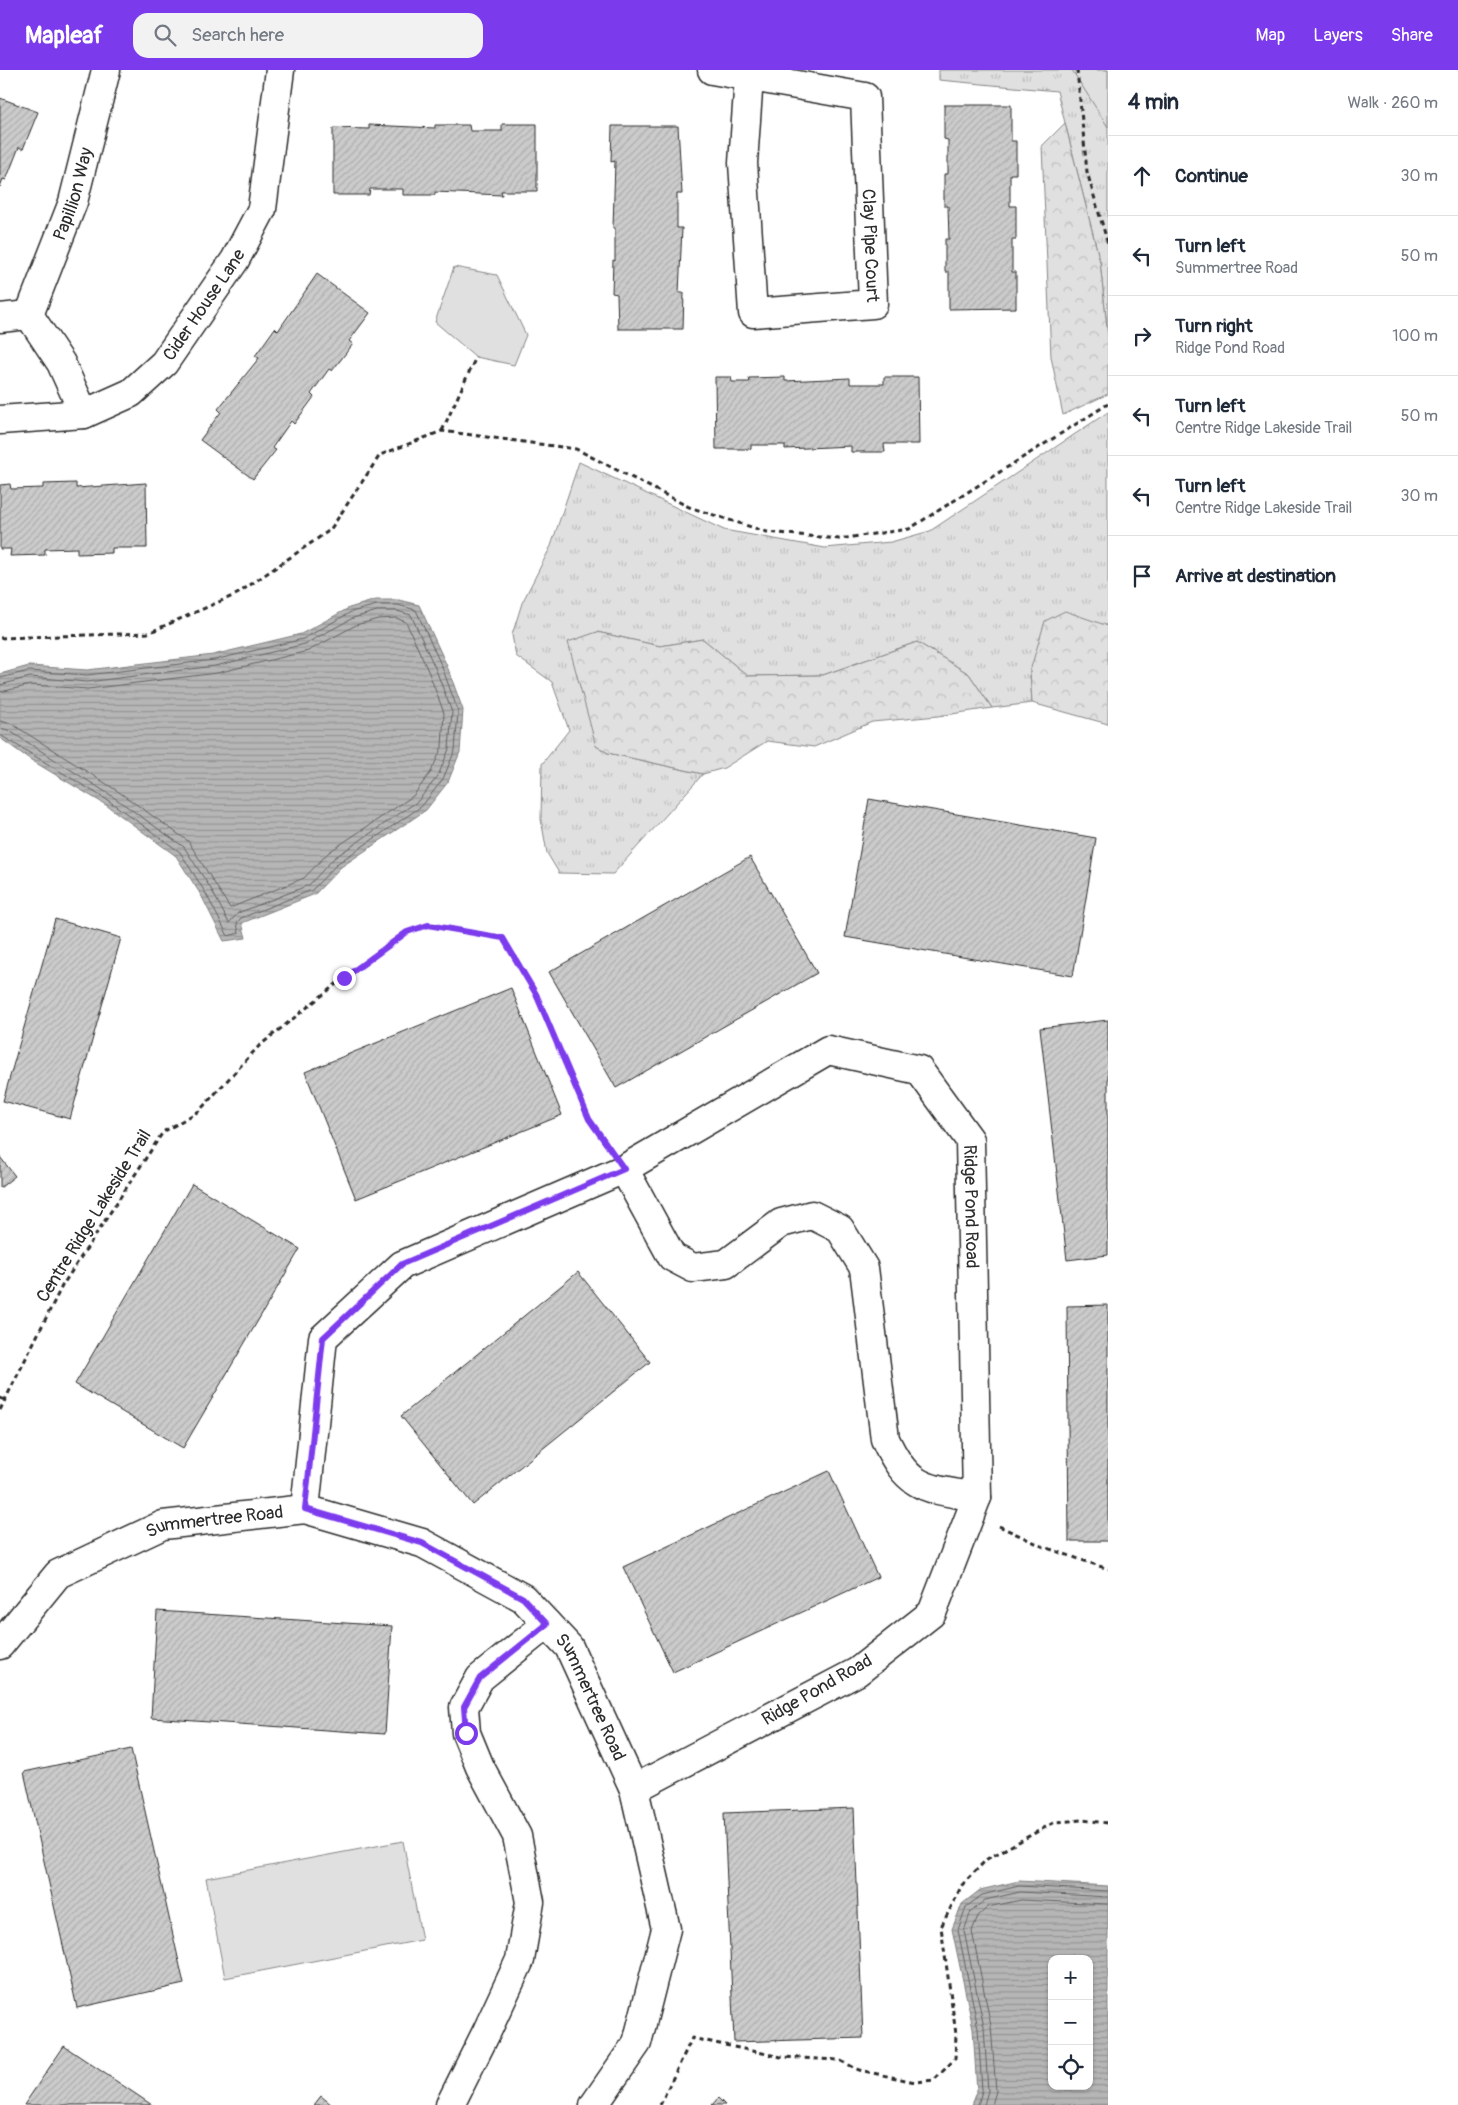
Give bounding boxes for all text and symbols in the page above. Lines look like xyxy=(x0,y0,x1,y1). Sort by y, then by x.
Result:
search box xyxy=(133,13,483,58)
text: Mapleaf xyxy=(25,21,103,50)
icon: search xyxy=(151,21,179,49)
text: Search here xyxy=(191,23,284,47)
text: Map xyxy=(1256,24,1285,47)
text: Layers xyxy=(1313,24,1363,47)
text: Share xyxy=(1391,24,1433,47)
text: 4 min xyxy=(1128,89,1179,116)
text: Walk · 260 m xyxy=(1347,93,1438,113)
street label: Papillion Way xyxy=(48,145,98,244)
icon: ahead xyxy=(1128,162,1156,190)
text: Continue xyxy=(1175,164,1248,188)
text: 30 m xyxy=(1400,166,1438,186)
street label: Clay Pipe Court xyxy=(857,188,884,303)
text: Turn left xyxy=(1175,234,1245,258)
icon: left xyxy=(1128,242,1156,270)
street label: Cider House Lane xyxy=(158,245,250,365)
text: 50 m xyxy=(1401,246,1438,266)
text: Summertree Road xyxy=(1175,258,1298,278)
text: Turn right xyxy=(1175,314,1253,338)
icon: right xyxy=(1128,322,1156,350)
text: 100 m xyxy=(1392,326,1438,346)
text: Ridge Pond Road xyxy=(1175,338,1285,358)
text: Turn left xyxy=(1175,394,1245,418)
icon: left xyxy=(1128,402,1156,430)
text: 50 m xyxy=(1401,406,1438,426)
text: Centre Ridge Lakeside Trail xyxy=(1175,418,1352,438)
text: Turn left xyxy=(1175,474,1245,498)
icon: left xyxy=(1128,482,1156,510)
text: 30 m xyxy=(1400,486,1438,506)
text: Centre Ridge Lakeside Trail xyxy=(1175,498,1352,518)
icon: arrive xyxy=(1128,562,1156,590)
text: Arrive at destination xyxy=(1175,564,1336,588)
route end xyxy=(333,967,356,990)
street label: Centre Ridge Lakeside Trail xyxy=(31,1125,157,1307)
street label: Ridge Pond Road xyxy=(959,1145,984,1269)
street label: Summertree Road xyxy=(142,1500,284,1543)
street label: Summertree Road xyxy=(550,1628,631,1764)
street label: Ridge Pond Road xyxy=(758,1649,876,1731)
route start xyxy=(455,1722,478,1745)
map controls xyxy=(1048,1955,1093,2090)
button: + xyxy=(1048,1955,1093,2000)
button: − xyxy=(1048,2000,1093,2045)
button: locate xyxy=(1048,2045,1093,2090)

